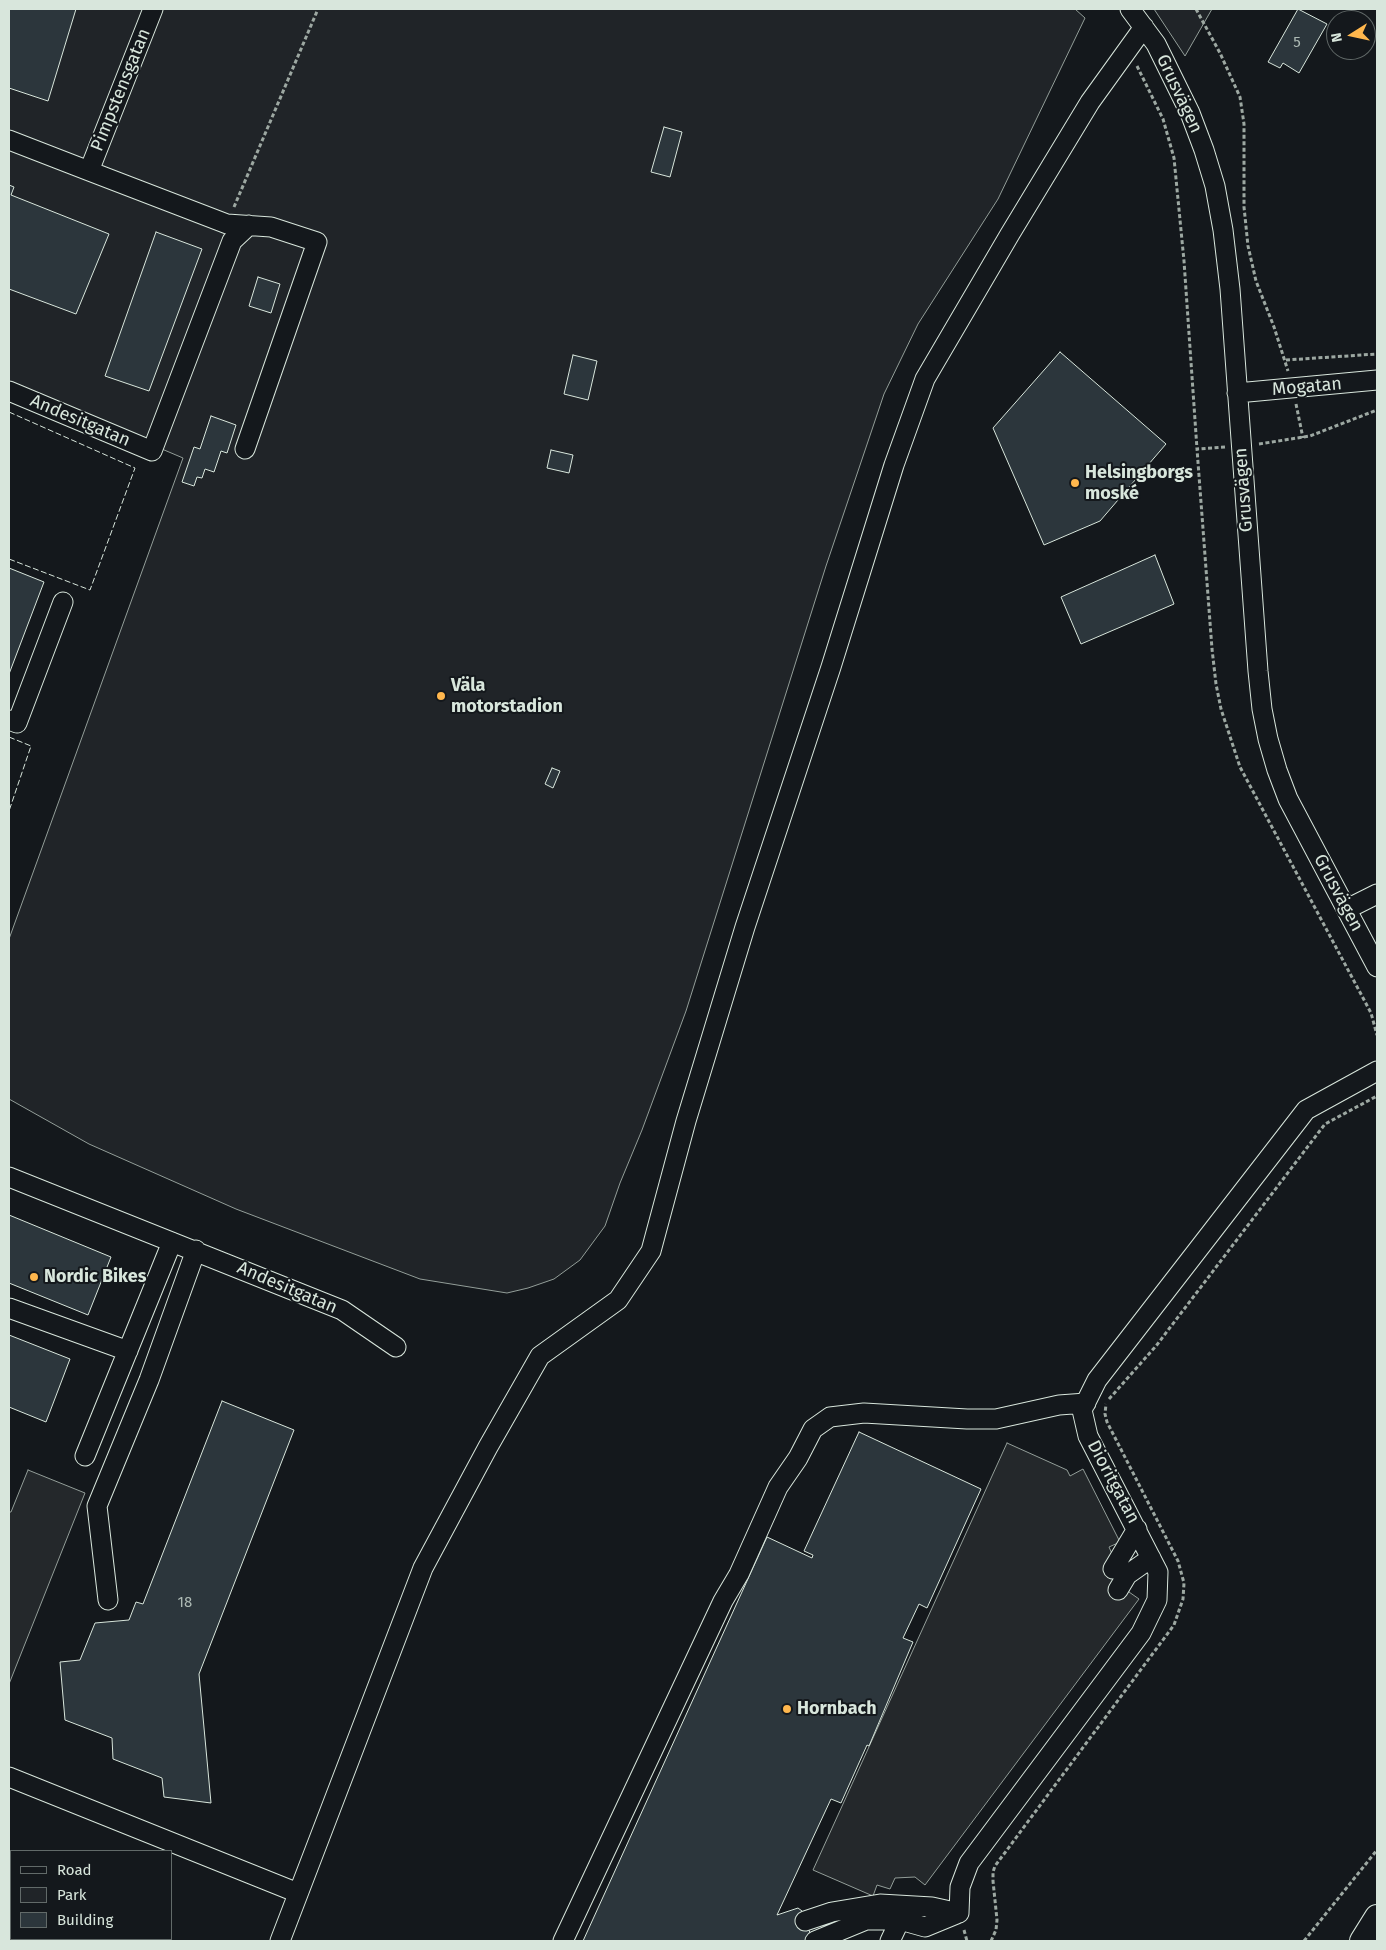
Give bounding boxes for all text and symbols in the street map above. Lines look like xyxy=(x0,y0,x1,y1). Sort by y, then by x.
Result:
north arrow xyxy=(1326,10,1376,60)
street label: Pimpstensgatan xyxy=(87,25,155,155)
text: N xyxy=(1328,31,1346,44)
house number: 5 xyxy=(1293,34,1301,52)
street label: Grusvägen xyxy=(1151,51,1207,137)
street label: Mogatan xyxy=(1271,373,1343,401)
street label: Andesitgatan xyxy=(27,390,133,452)
street label: Grusvägen xyxy=(1230,447,1258,533)
place label: Helsingborgs moské xyxy=(1085,462,1193,504)
marker: Helsingborgs moské xyxy=(1069,477,1081,489)
place label: Väla motorstadion xyxy=(451,675,563,718)
marker: Väla motorstadion xyxy=(435,690,447,702)
street label: Grusvägen xyxy=(1309,851,1367,935)
street label: Andesitgatan xyxy=(234,1257,340,1319)
place label: Nordic Bikes xyxy=(44,1266,146,1288)
marker: Nordic Bikes xyxy=(28,1271,40,1283)
street label: Dioritgatan xyxy=(1082,1437,1144,1527)
house number: 18 xyxy=(178,1594,192,1612)
place label: Hornbach xyxy=(797,1698,877,1720)
marker: Hornbach xyxy=(781,1703,793,1715)
legend xyxy=(10,1850,172,1940)
text: Road xyxy=(57,1861,92,1879)
text: Park xyxy=(57,1886,87,1904)
text: Building xyxy=(57,1911,113,1929)

